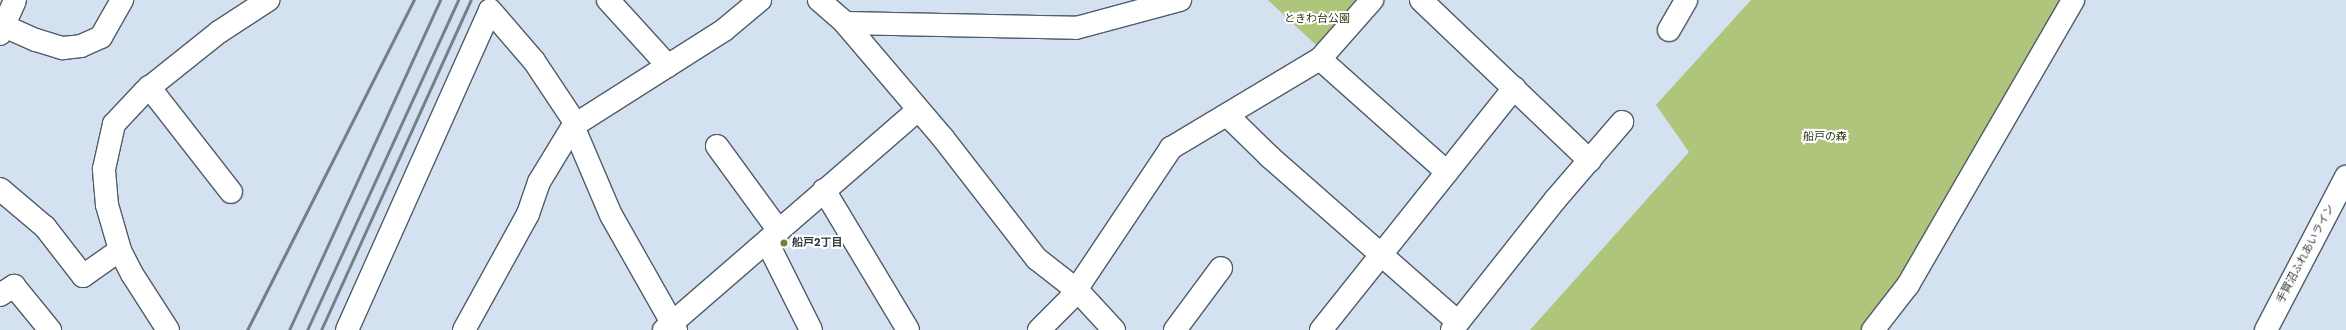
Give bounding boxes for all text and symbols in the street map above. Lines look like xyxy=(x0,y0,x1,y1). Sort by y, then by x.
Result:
park label: ときわ台公園 xyxy=(1284,12,1350,26)
park label: 船戸の森 xyxy=(1803,130,1847,144)
street label: 手賀沼ふれあいライン xyxy=(2274,202,2338,306)
place label: 船戸2丁目 xyxy=(792,236,843,250)
marker: 船戸2丁目 xyxy=(779,238,789,248)

